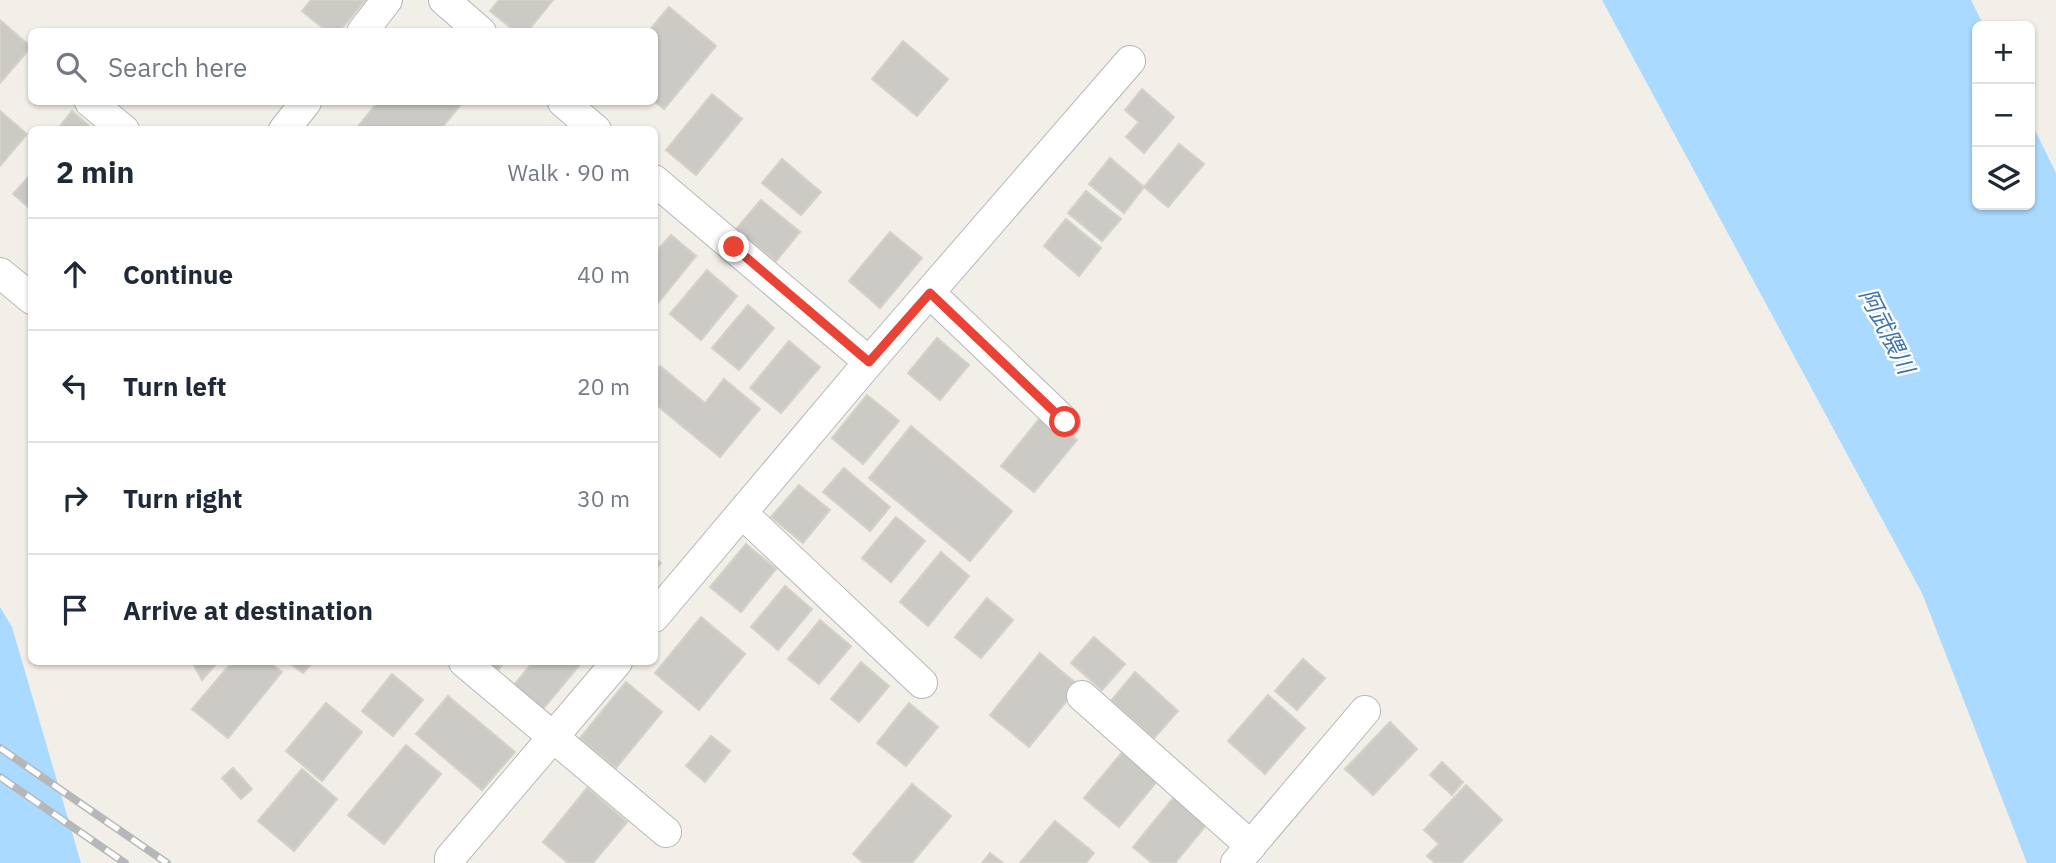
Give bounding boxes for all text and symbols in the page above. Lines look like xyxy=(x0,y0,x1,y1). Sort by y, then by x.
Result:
map controls xyxy=(1972,21,2035,210)
button: + xyxy=(1972,21,2035,84)
search box xyxy=(28,28,658,105)
icon: search xyxy=(52,48,90,86)
text: Search here xyxy=(108,50,247,84)
button: − xyxy=(1972,84,2035,147)
button: layers xyxy=(1972,147,2035,210)
text: 2 min xyxy=(56,152,134,191)
text: Walk · 90 m xyxy=(508,157,630,187)
route end xyxy=(718,231,749,262)
icon: ahead xyxy=(56,255,94,293)
text: Continue xyxy=(123,257,233,291)
text: 40 m xyxy=(577,259,630,289)
water label: 阿武隈川 xyxy=(1854,283,1924,381)
icon: left xyxy=(56,367,94,405)
text: Turn left xyxy=(123,369,226,403)
text: 20 m xyxy=(577,371,630,401)
route start xyxy=(1049,406,1080,437)
icon: right xyxy=(56,479,94,517)
text: Turn right xyxy=(123,481,242,515)
text: 30 m xyxy=(577,483,630,513)
icon: arrive xyxy=(56,591,94,629)
text: Arrive at destination xyxy=(123,593,373,627)

